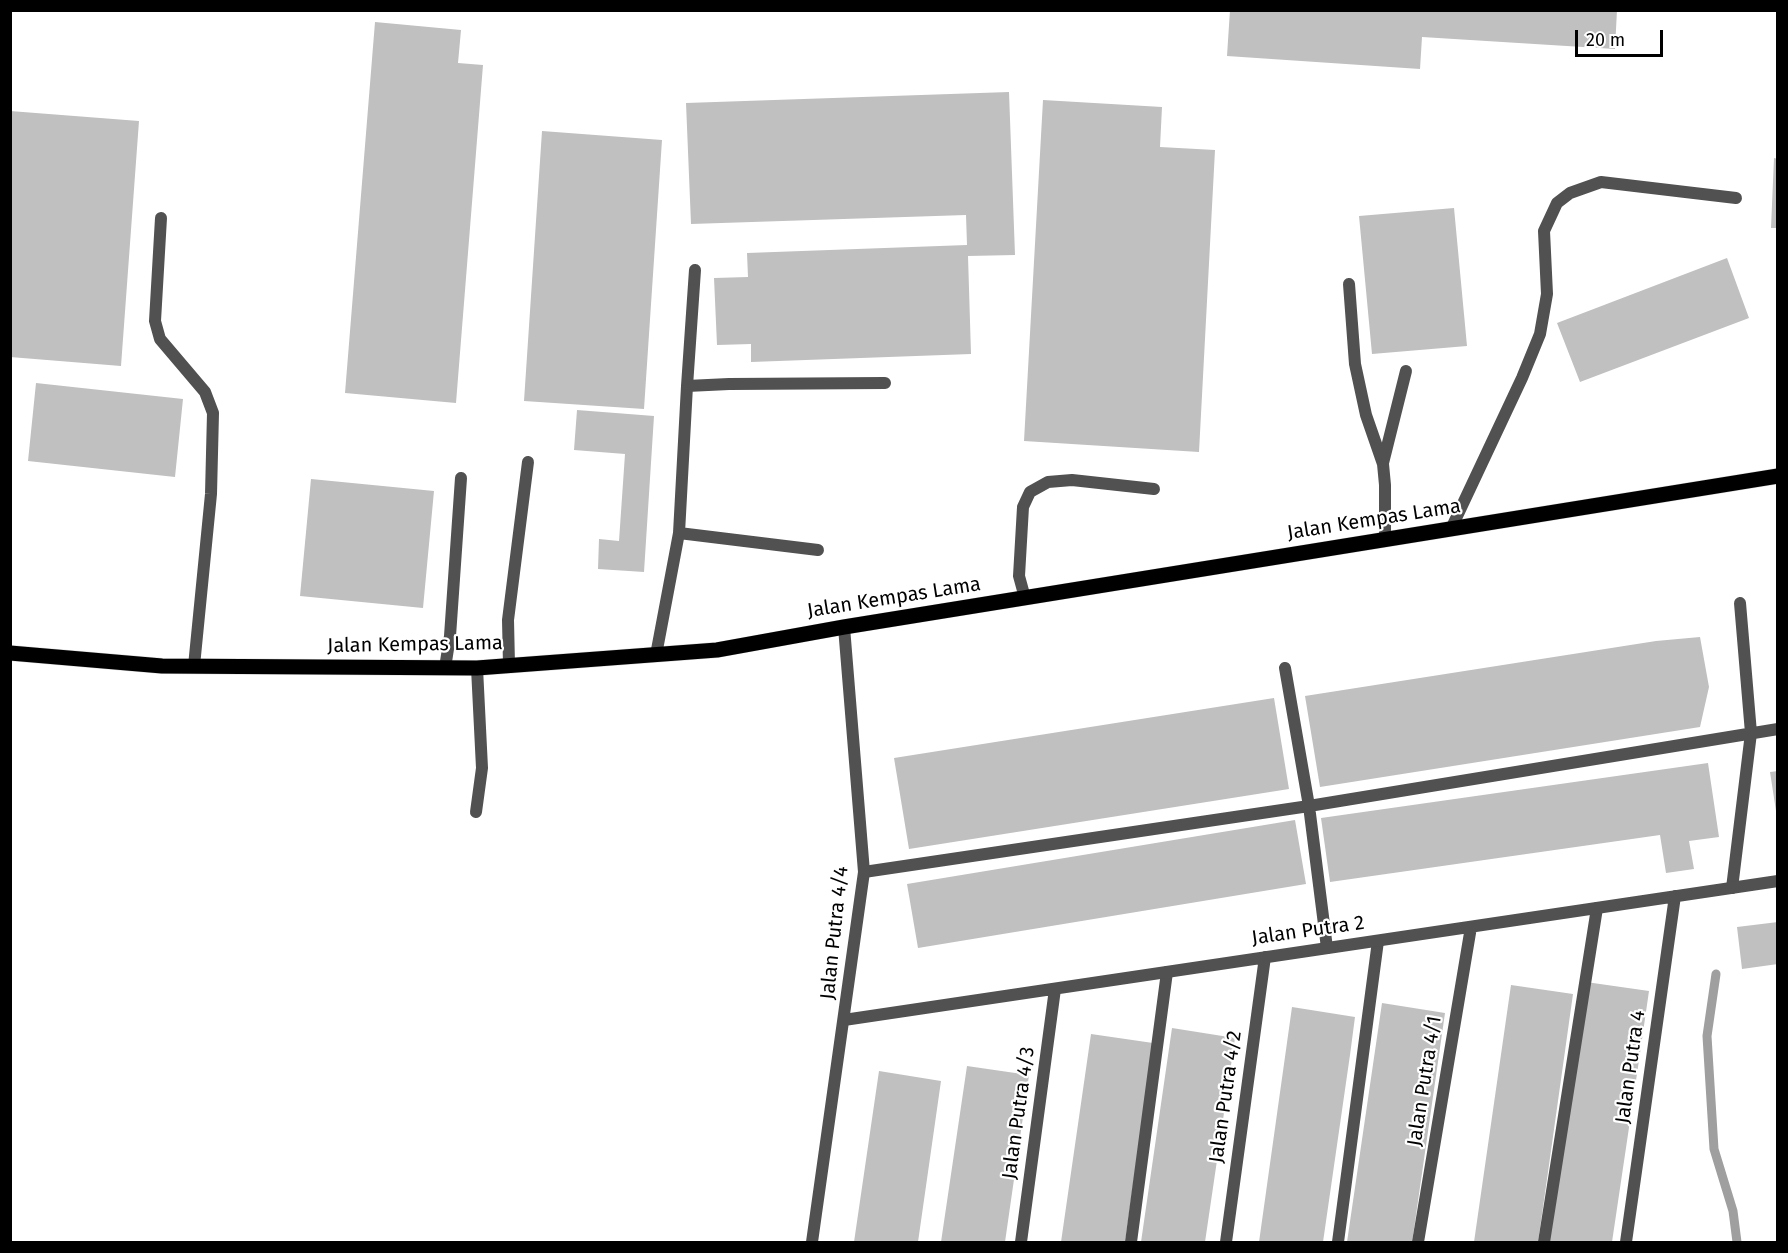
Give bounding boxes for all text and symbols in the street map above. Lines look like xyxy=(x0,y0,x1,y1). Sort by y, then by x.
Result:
scale bar xyxy=(1578,18,1666,56)
text: 20 m xyxy=(1586,29,1625,51)
street label: Jalan Kempas Lama xyxy=(1285,494,1463,546)
street label: Jalan Kempas Lama xyxy=(805,572,983,624)
street label: Jalan Kempas Lama xyxy=(327,631,503,659)
street label: Jalan Putra 4/4 xyxy=(816,865,854,1001)
street label: Jalan Putra 2 xyxy=(1250,911,1366,951)
street label: Jalan Putra 4 xyxy=(1611,1009,1651,1125)
street label: Jalan Putra 4/1 xyxy=(1403,1014,1447,1148)
street label: Jalan Putra 4/2 xyxy=(1205,1029,1247,1165)
street label: Jalan Putra 4/3 xyxy=(998,1045,1040,1181)

